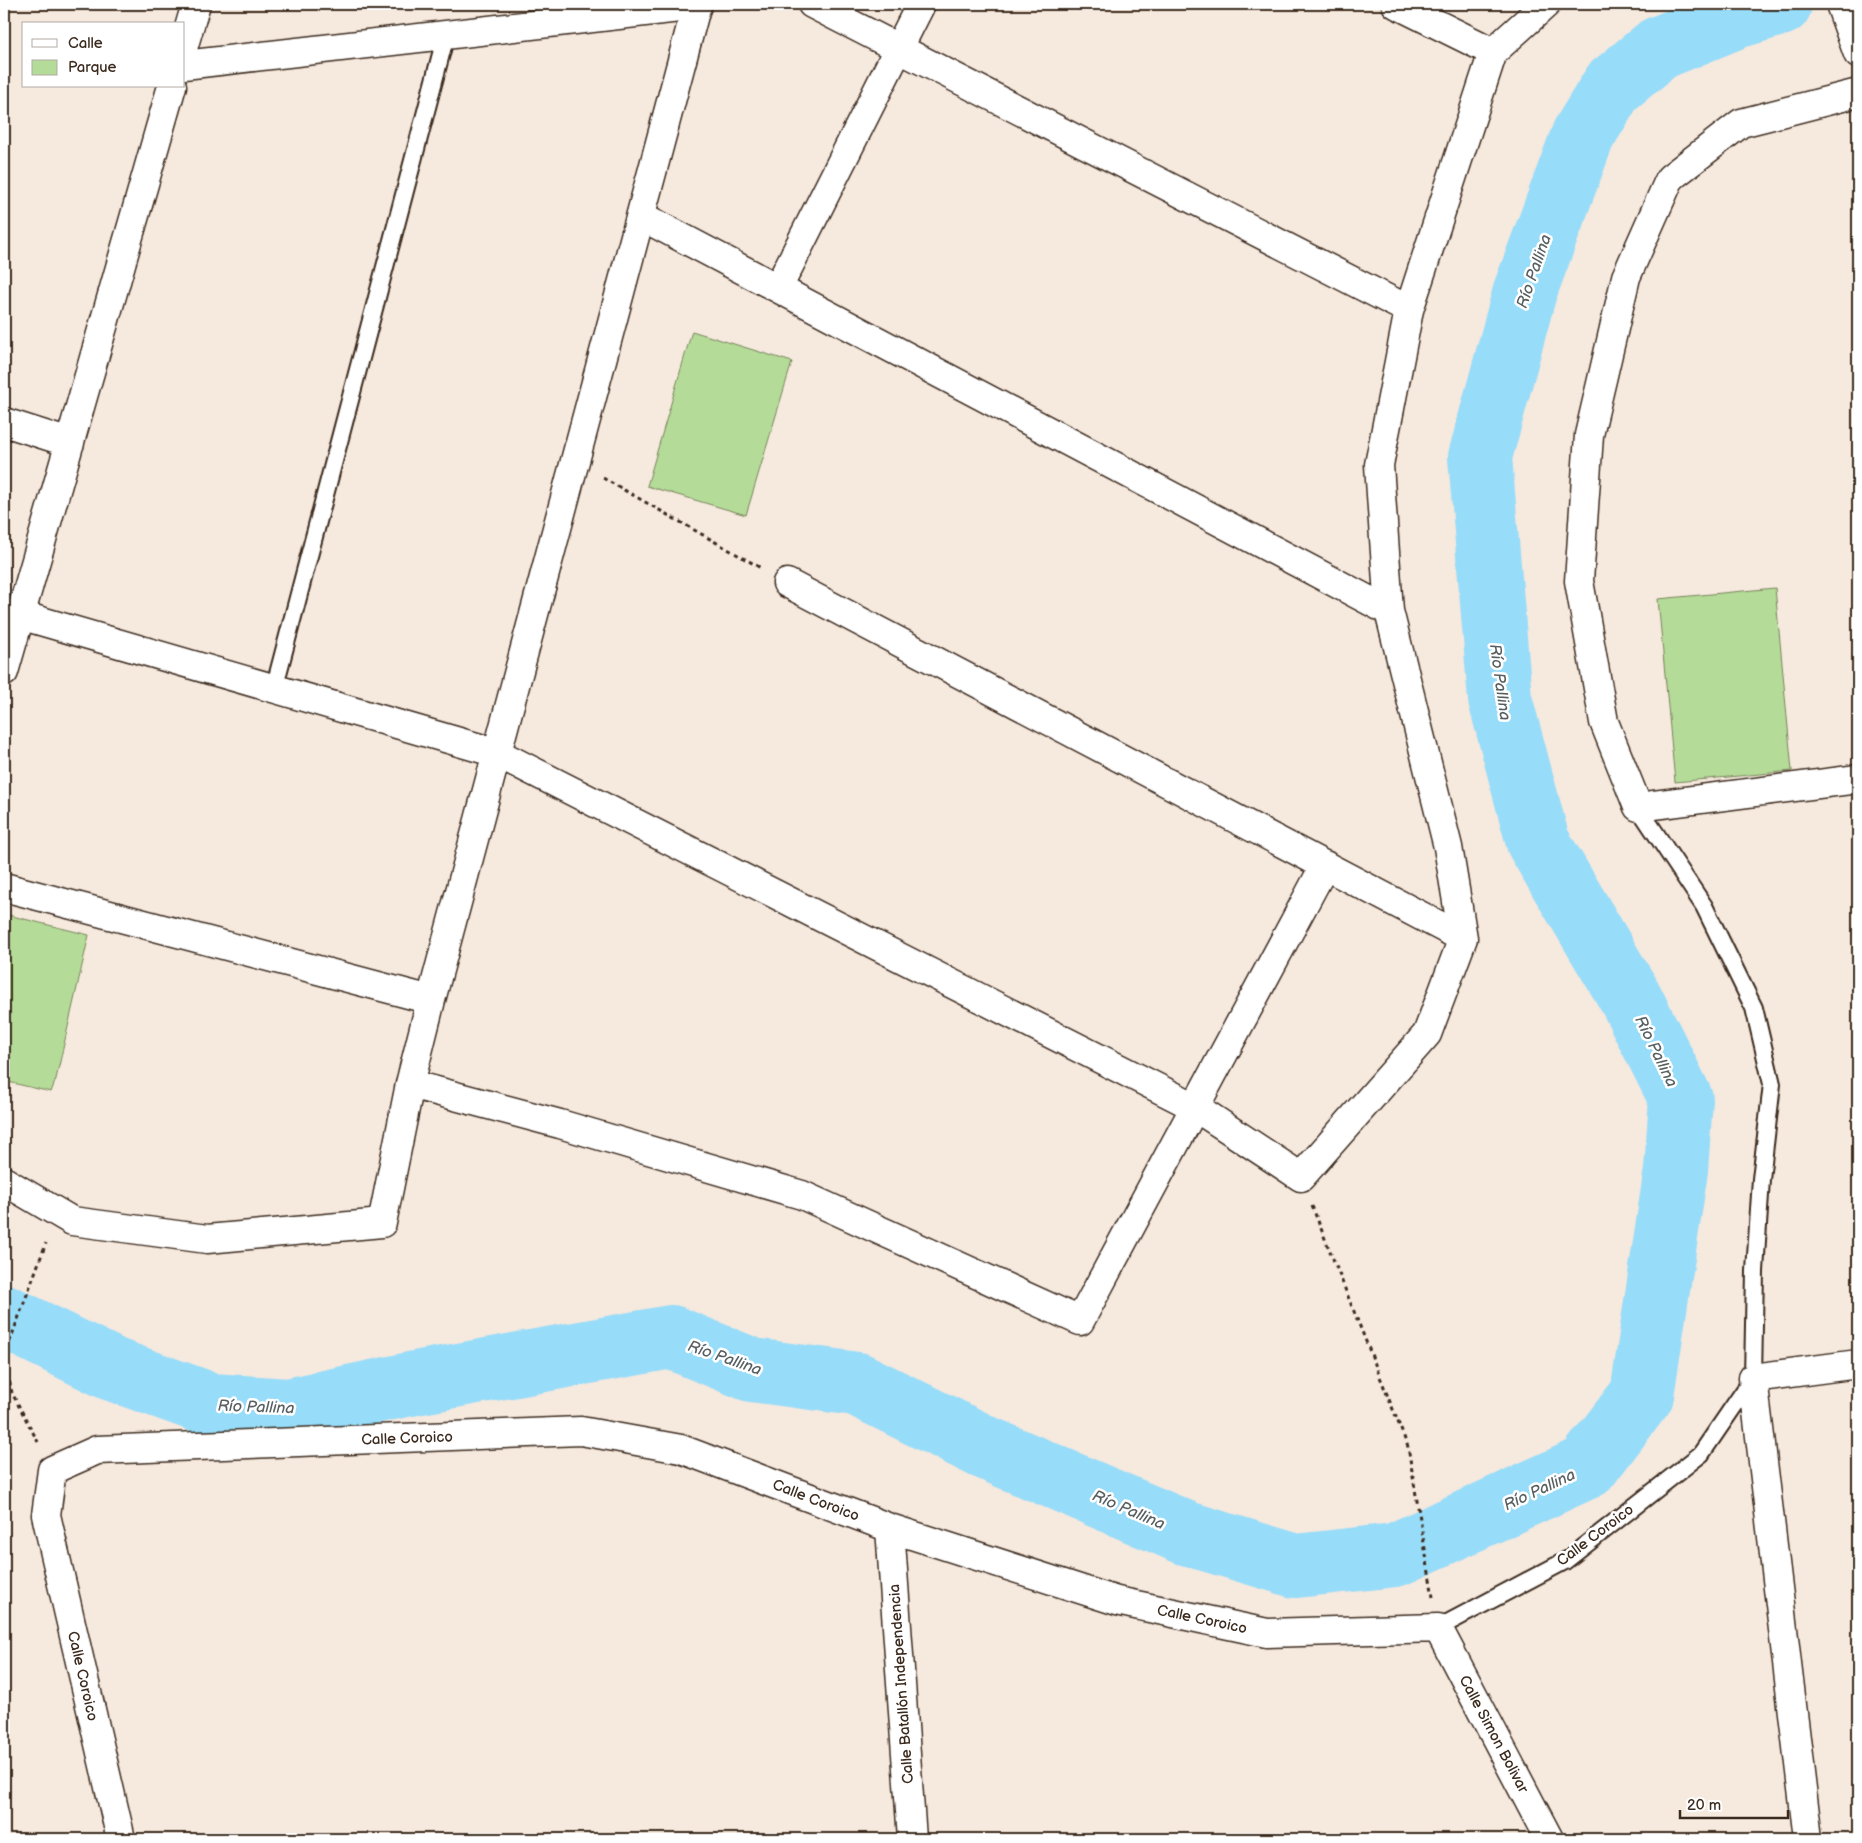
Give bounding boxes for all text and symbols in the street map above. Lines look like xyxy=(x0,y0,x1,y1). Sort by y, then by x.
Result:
legend xyxy=(22,22,185,88)
text: Calle xyxy=(68,34,103,53)
text: Parque xyxy=(68,58,117,77)
water label: Río Pallina xyxy=(1513,232,1556,311)
water label: Río Pallina xyxy=(1485,643,1514,722)
water label: Río Pallina xyxy=(1630,1013,1681,1090)
water label: Río Pallina xyxy=(685,1337,764,1380)
water label: Río Pallina xyxy=(217,1397,295,1418)
street label: Calle Coroico xyxy=(361,1427,453,1450)
water label: Río Pallina xyxy=(1501,1466,1578,1515)
street label: Calle Coroico xyxy=(770,1475,862,1526)
water label: Río Pallina xyxy=(1089,1487,1168,1534)
street label: Calle Coroico xyxy=(1553,1500,1638,1571)
street label: Calle Batallón Independencia xyxy=(885,1583,918,1785)
street label: Calle Coroico xyxy=(1155,1601,1249,1638)
street label: Calle Coroico xyxy=(63,1629,102,1723)
street label: Calle Simon Bolivar xyxy=(1455,1672,1533,1797)
scale bar xyxy=(1680,1788,1787,1820)
text: 20 m xyxy=(1687,1796,1721,1815)

